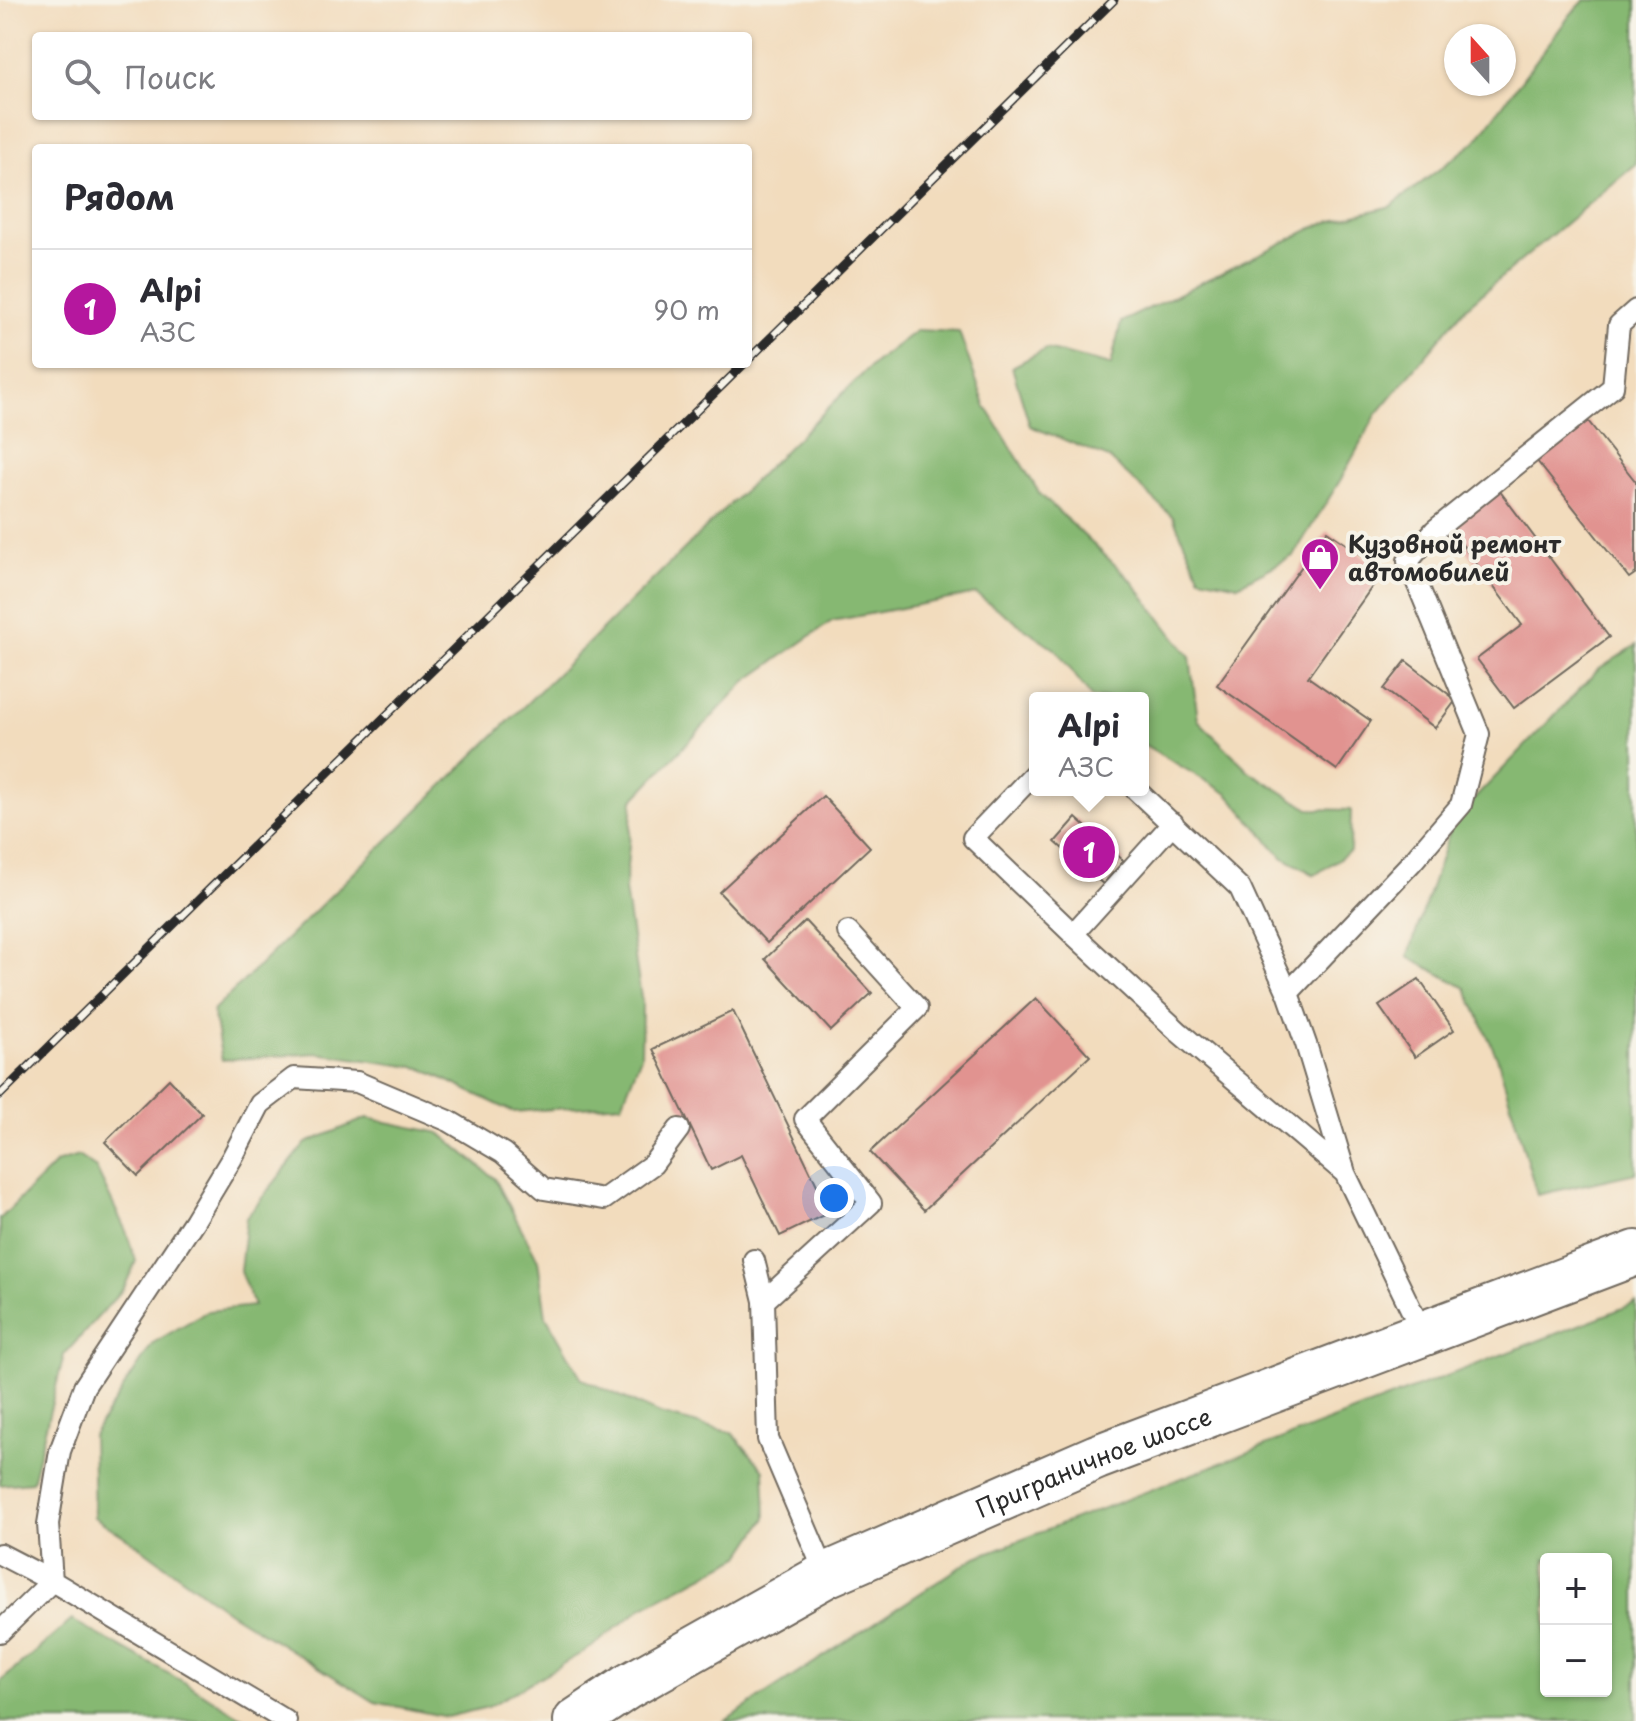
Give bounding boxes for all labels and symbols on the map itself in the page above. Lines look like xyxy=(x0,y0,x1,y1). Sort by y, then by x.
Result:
north arrow xyxy=(1444,24,1516,96)
place label: Кузовной ремонт автомобилей xyxy=(1348,525,1562,589)
shop icon: Кузовной ремонт автомобилей xyxy=(1299,536,1341,591)
pin: 1 xyxy=(1063,822,1115,882)
your location xyxy=(814,1178,854,1218)
street label: Приграничное шоссе xyxy=(970,1397,1216,1526)

